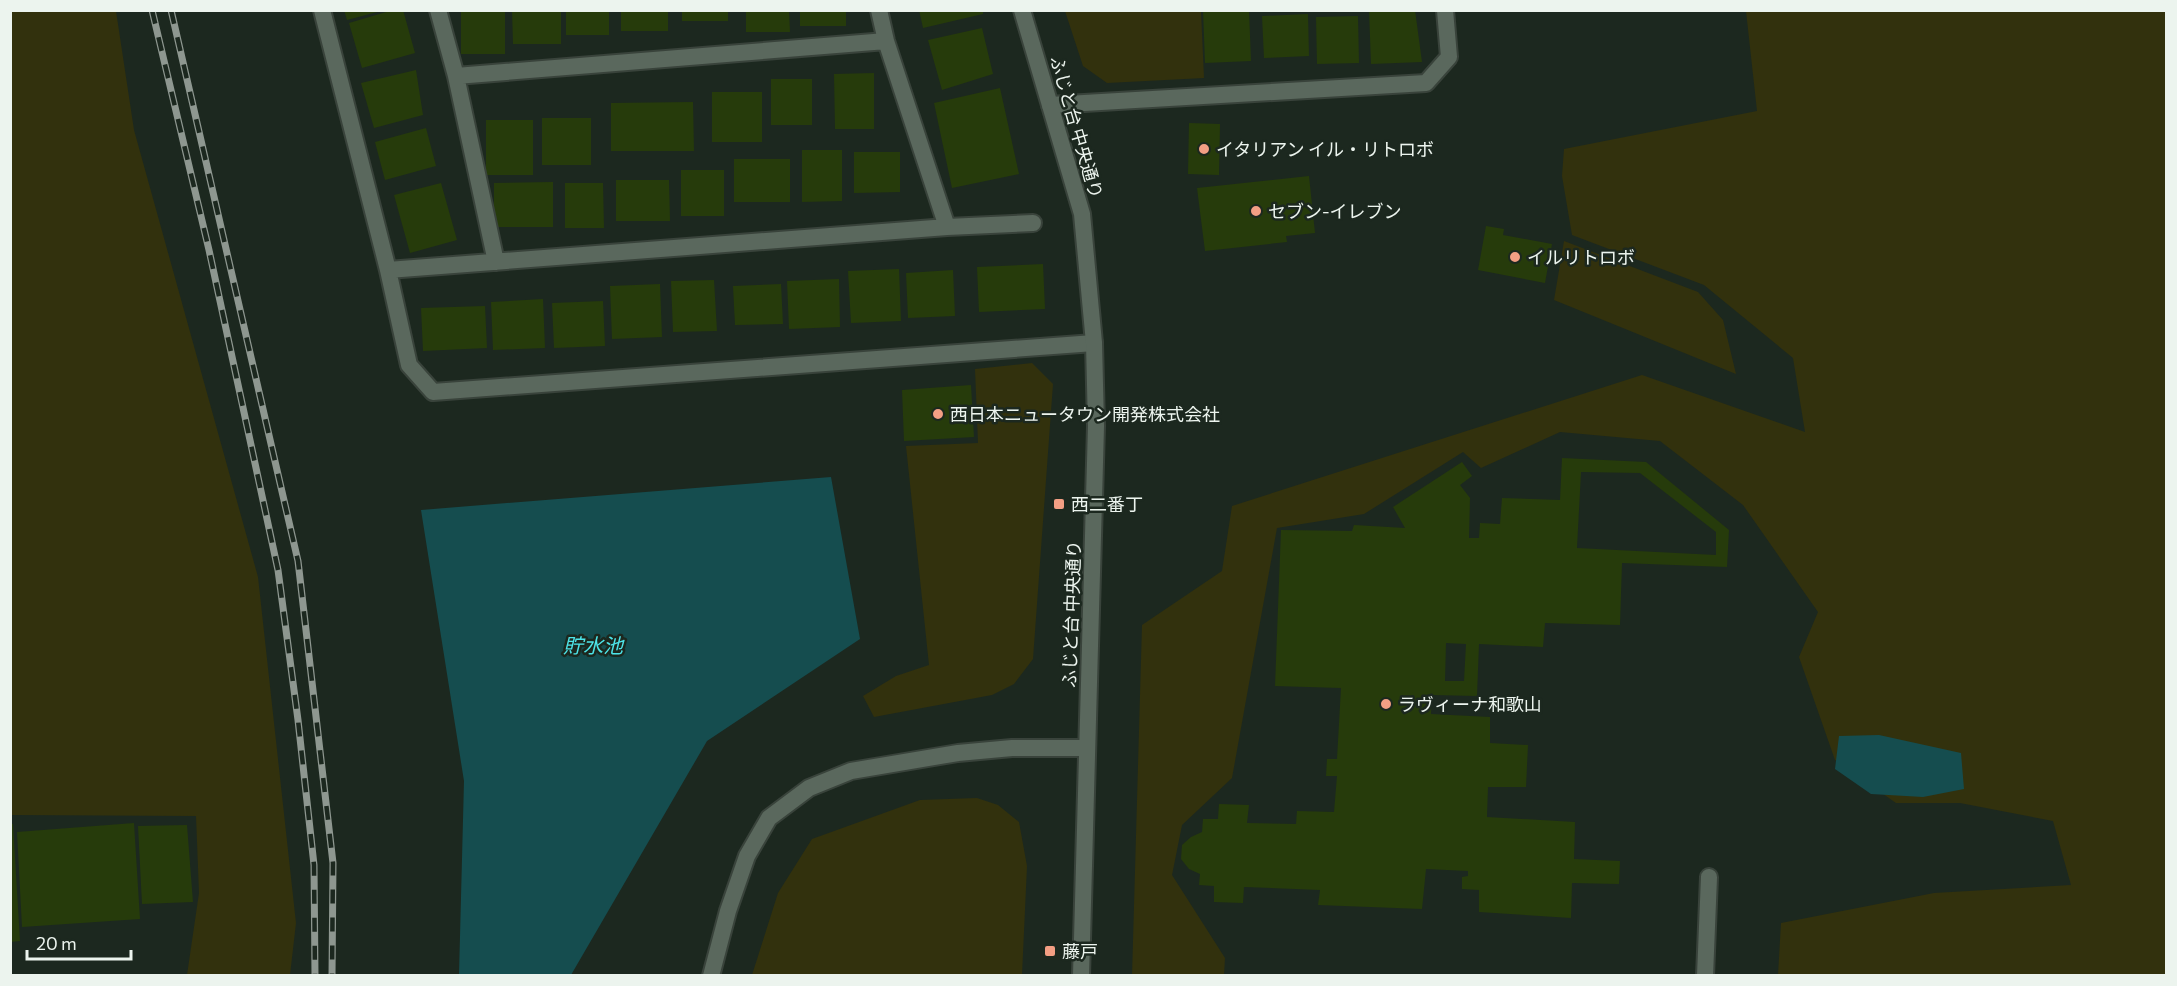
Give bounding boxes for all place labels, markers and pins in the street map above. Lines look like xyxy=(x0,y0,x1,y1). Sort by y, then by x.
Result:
place label: イタリアン イル・リトロボ xyxy=(1216,138,1434,160)
marker: イタリアン イル・リトロボ xyxy=(1197,142,1211,156)
place label: セブン-イレブン xyxy=(1268,200,1402,222)
marker: セブン-イレブン xyxy=(1249,204,1263,218)
place label: イルリトロボ xyxy=(1527,246,1635,268)
marker: イルリトロボ xyxy=(1508,250,1522,264)
place label: 西日本ニュータウン開発株式会社 xyxy=(950,403,1220,425)
marker: 西日本ニュータウン開発株式会社 xyxy=(931,407,945,421)
place label: 西二番丁 xyxy=(1071,493,1143,515)
marker: 西二番丁 xyxy=(1052,497,1066,511)
place label: ラヴィーナ和歌山 xyxy=(1398,693,1542,715)
marker: ラヴィーナ和歌山 xyxy=(1379,697,1393,711)
place label: 藤戸 xyxy=(1062,940,1098,962)
marker: 藤戸 xyxy=(1043,944,1057,958)

